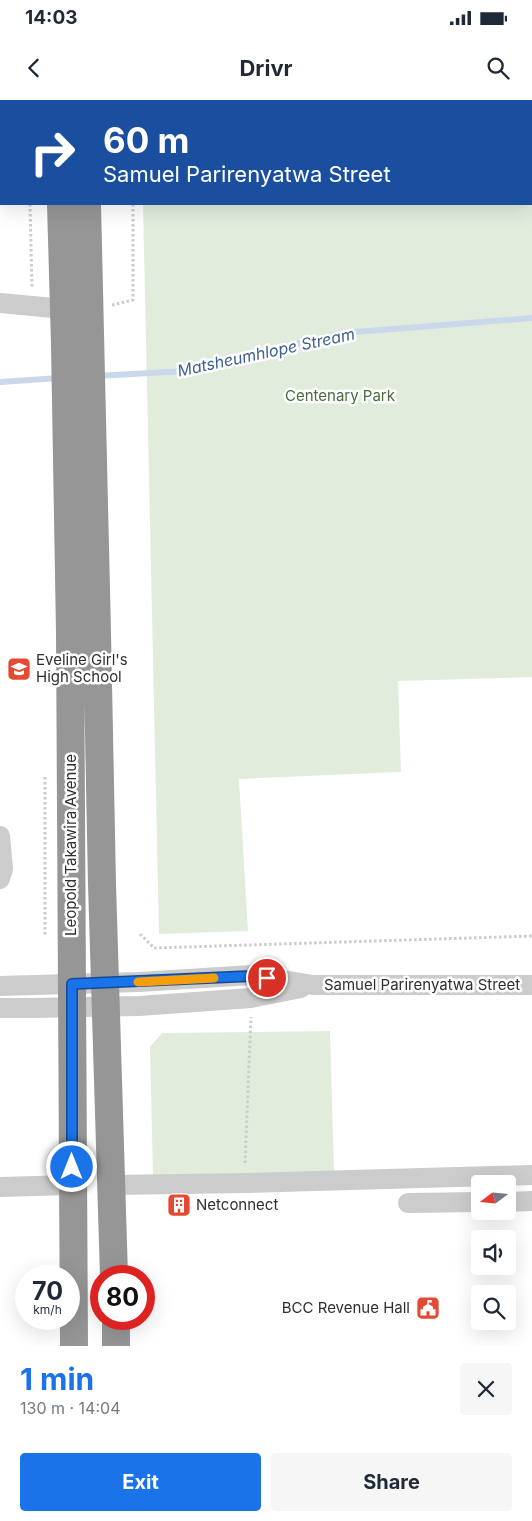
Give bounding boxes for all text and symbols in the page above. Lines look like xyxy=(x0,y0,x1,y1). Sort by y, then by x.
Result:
text: 14:03 xyxy=(25,6,77,29)
icon: back xyxy=(20,54,48,82)
icon: search xyxy=(484,54,512,82)
text: Drivr xyxy=(239,55,293,81)
text: 60 m xyxy=(103,119,190,161)
icon: right xyxy=(20,120,85,185)
text: Samuel Parirenyatwa Street xyxy=(103,161,391,187)
water label: Matsheumhlope Stream xyxy=(176,323,356,381)
park label: Centenary Park xyxy=(285,386,396,405)
place label: Eveline Girl's High School xyxy=(36,650,128,686)
school or university icon: Eveline Girl's High School xyxy=(6,656,32,682)
street label: Leopold Takawira Avenue xyxy=(61,754,80,936)
pin xyxy=(246,957,288,999)
icon: arrive xyxy=(253,964,281,992)
street label: Samuel Parirenyatwa Street xyxy=(324,975,520,994)
position arrow xyxy=(45,1140,97,1192)
north arrow xyxy=(471,1175,516,1220)
map controls xyxy=(471,1175,516,1330)
building icon: Netconnect xyxy=(166,1192,192,1218)
place label: Netconnect xyxy=(196,1195,278,1214)
button: sound xyxy=(471,1230,516,1275)
speed limit sign: 80 xyxy=(90,1265,155,1330)
text: 70 xyxy=(32,1276,63,1306)
button: search xyxy=(471,1285,516,1330)
public building icon: BCC Revenue Hall xyxy=(415,1295,441,1321)
place label: BCC Revenue Hall xyxy=(282,1298,410,1317)
text: km/h xyxy=(33,1302,62,1317)
text: 1 min xyxy=(20,1361,94,1397)
button: close xyxy=(460,1363,512,1415)
text: 130 m · 14:04 xyxy=(20,1398,121,1418)
button: Exit xyxy=(20,1453,261,1511)
button: Share xyxy=(271,1453,512,1511)

